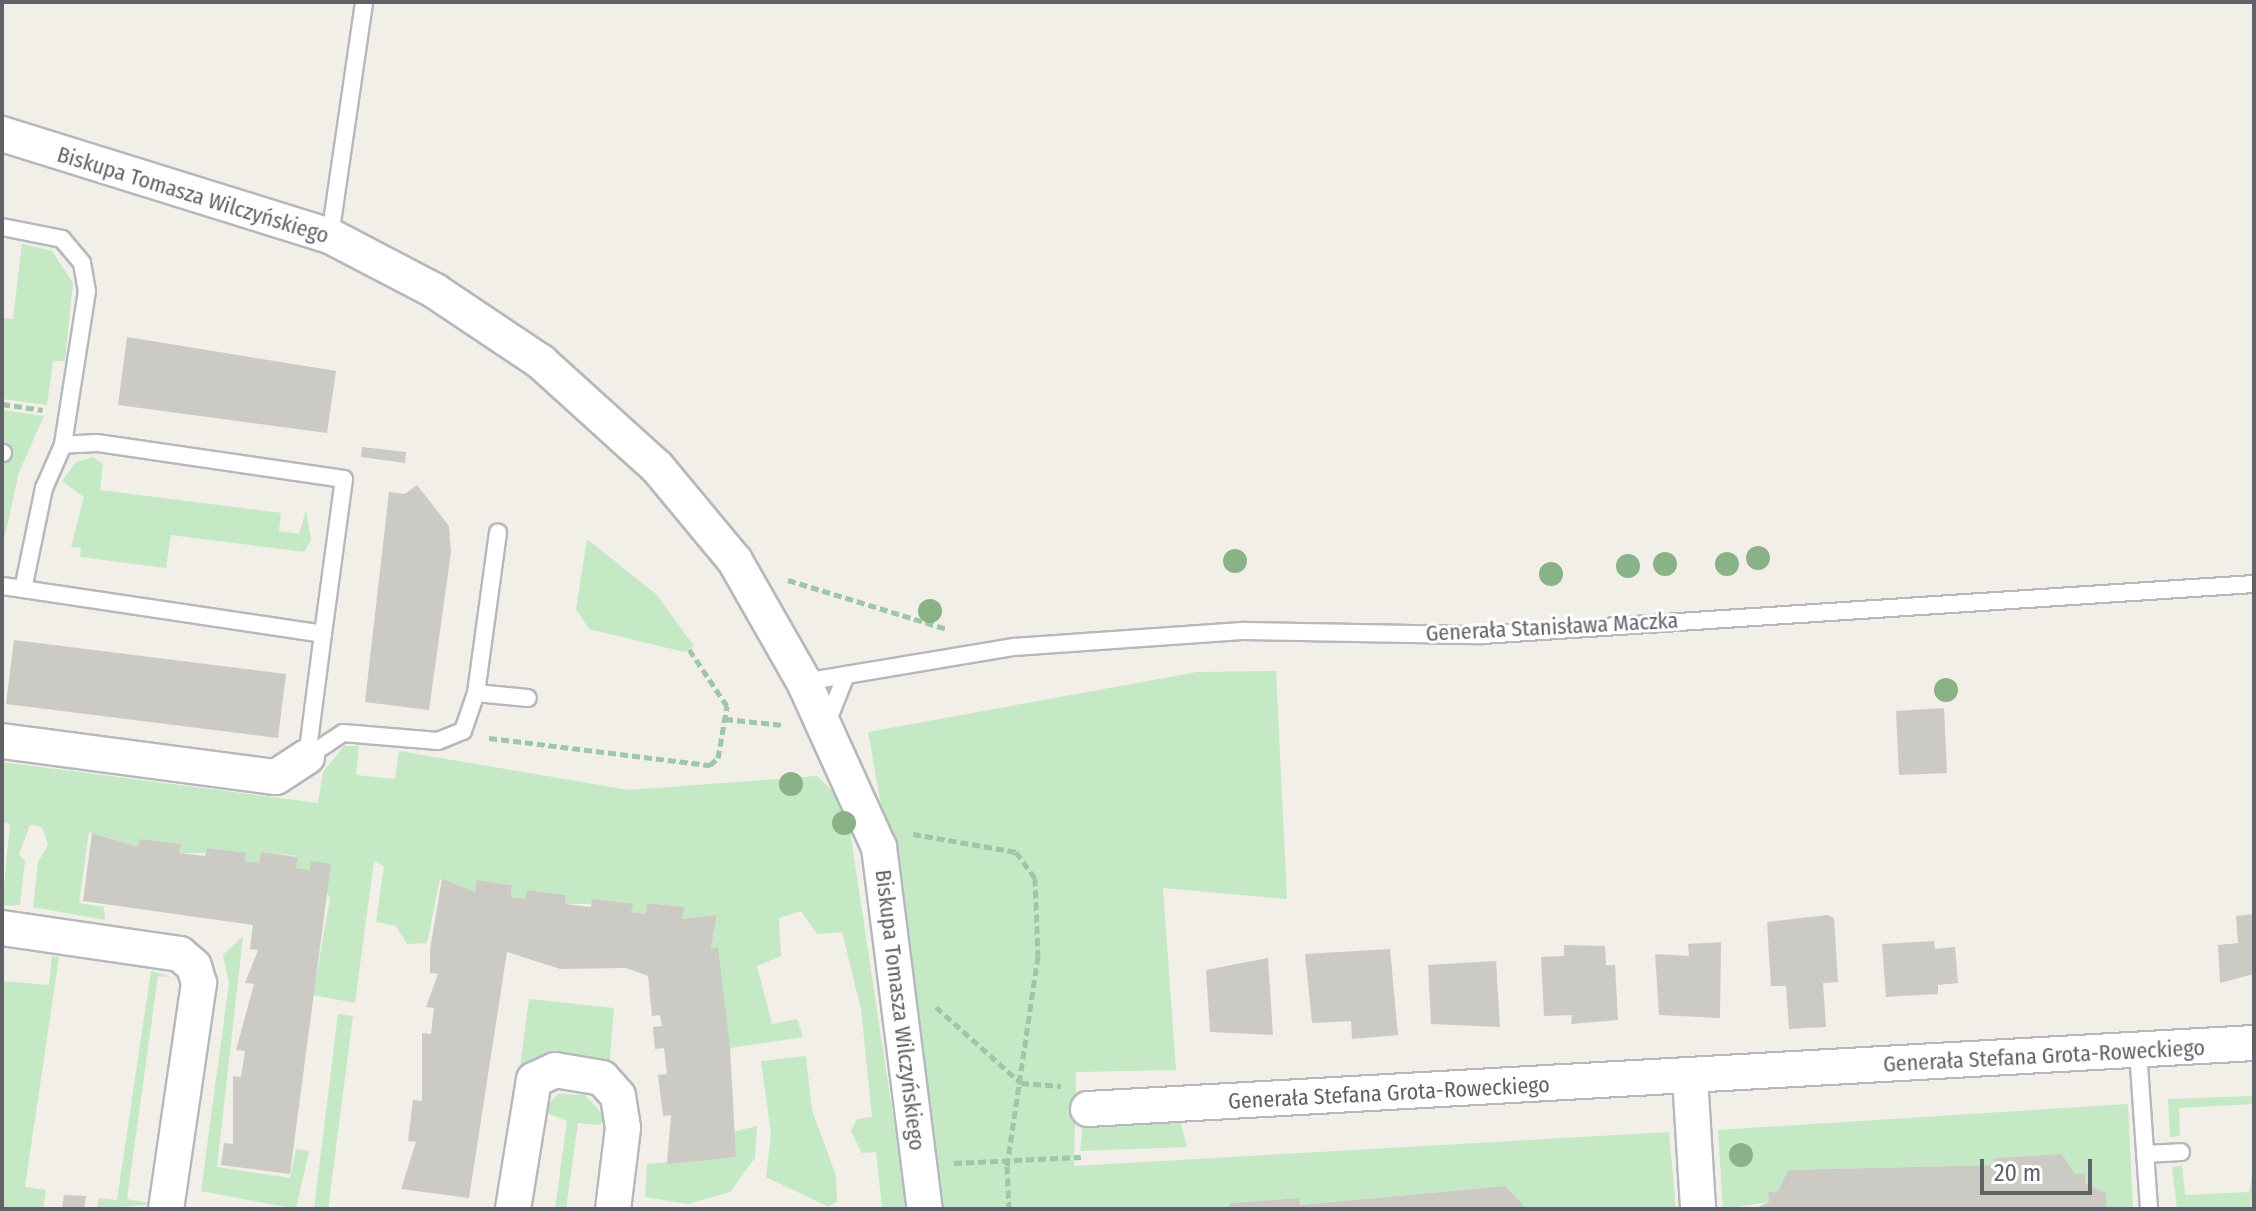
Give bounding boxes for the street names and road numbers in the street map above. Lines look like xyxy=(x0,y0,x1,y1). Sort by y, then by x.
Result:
street label: Biskupa Tomasza Wilczyńskiego xyxy=(54,141,332,249)
street label: Generała Stanisława Maczka xyxy=(1425,607,1679,647)
street label: Biskupa Tomasza Wilczyńskiego xyxy=(870,868,930,1152)
street label: Generała Stefana Grota-Roweckiego xyxy=(1883,1034,2205,1078)
street label: Generała Stefana Grota-Roweckiego xyxy=(1228,1071,1550,1115)

